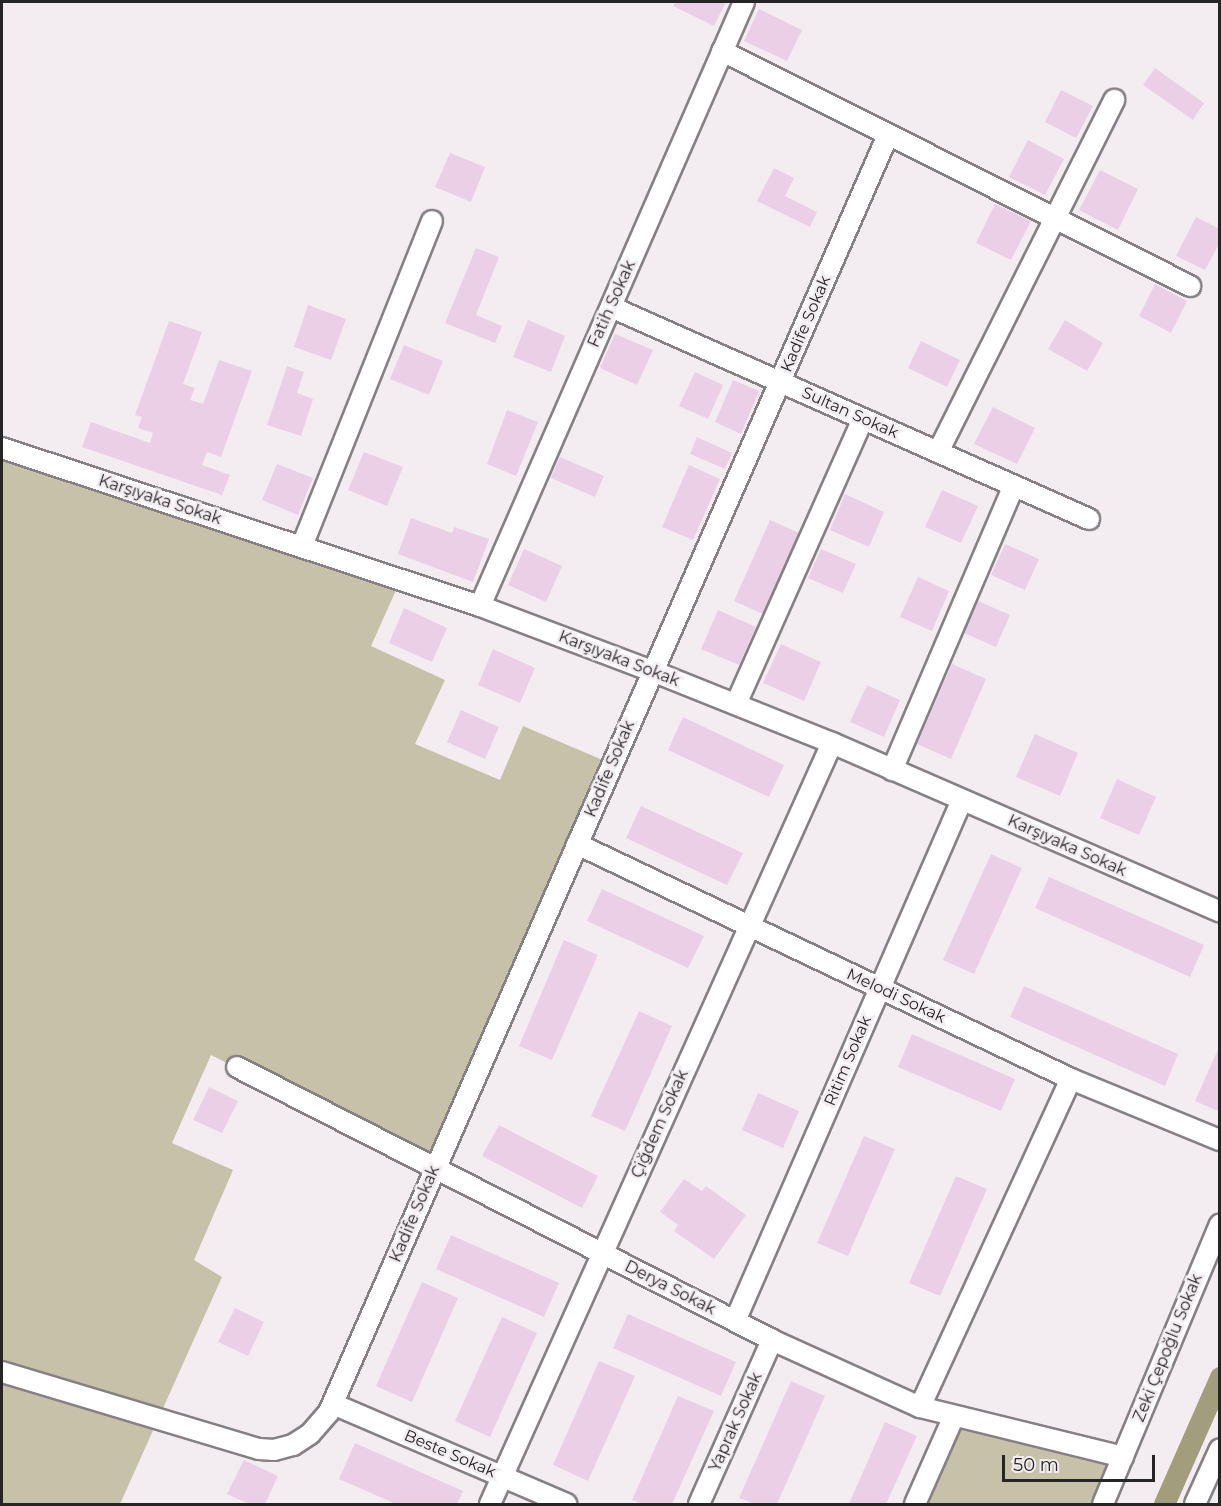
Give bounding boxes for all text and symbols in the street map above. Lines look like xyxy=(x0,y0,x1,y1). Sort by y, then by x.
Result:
street label: Fatih Sokak xyxy=(584,257,640,351)
street label: Kadife Sokak xyxy=(777,273,835,375)
street label: Sultan Sokak xyxy=(799,383,901,443)
street label: Karşıyaka Sokak xyxy=(96,471,224,529)
street label: Karşıyaka Sokak xyxy=(556,627,682,691)
street label: Kadife Sokak xyxy=(581,718,639,820)
street label: Karşıyaka Sokak xyxy=(1005,811,1129,881)
street label: Melodi Sokak xyxy=(843,965,949,1027)
street label: Ritim Sokak xyxy=(820,1013,876,1109)
street label: Çiğdem Sokak xyxy=(628,1067,692,1181)
street label: Kadife Sokak xyxy=(386,1163,444,1265)
street label: Derya Sokak xyxy=(621,1257,719,1319)
street label: Zeki Çepoğlu Sokak xyxy=(1130,1271,1206,1425)
street label: Yaprak Sokak xyxy=(706,1369,766,1475)
street label: Beste Sokak xyxy=(401,1426,499,1482)
scale bar xyxy=(1005,1443,1158,1481)
text: 50 m xyxy=(1013,1454,1059,1476)

